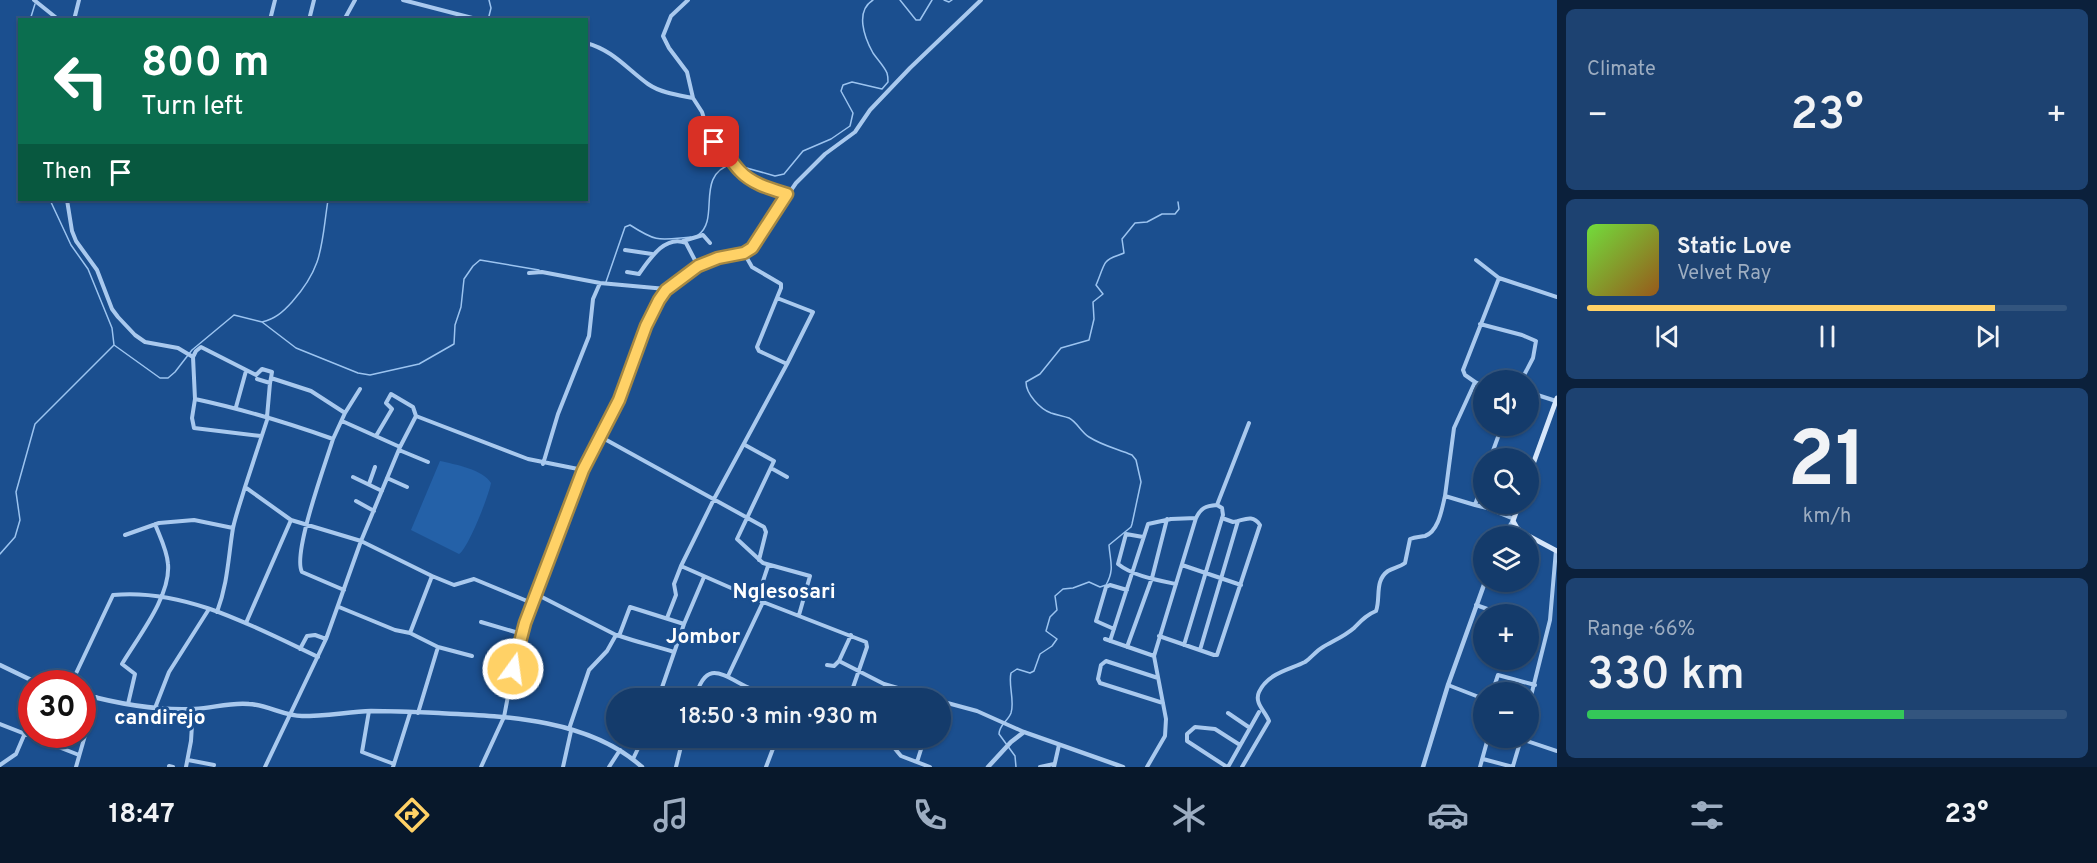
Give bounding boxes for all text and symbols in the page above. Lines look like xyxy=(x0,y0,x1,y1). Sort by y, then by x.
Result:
text: 800 m xyxy=(141,38,269,91)
icon: left xyxy=(42,42,120,120)
text: Climate xyxy=(1587,57,1656,83)
text: 23° xyxy=(1790,88,1864,145)
text: Turn left xyxy=(141,90,243,124)
text: − xyxy=(1587,96,1608,138)
text: + xyxy=(2046,96,2067,138)
pin xyxy=(688,116,739,167)
icon: arrive xyxy=(697,125,730,158)
icon: arrive xyxy=(104,156,137,189)
text: Then xyxy=(42,159,92,186)
text: Static Love xyxy=(1677,234,1791,261)
text: Velvet Ray xyxy=(1677,261,1771,287)
icon: previous xyxy=(1651,320,1684,353)
icon: pause xyxy=(1811,320,1844,353)
icon: next xyxy=(1971,320,2004,353)
map controls xyxy=(1473,370,1539,748)
button: sound xyxy=(1473,370,1539,436)
text: 21 xyxy=(1788,415,1866,514)
button: search xyxy=(1473,448,1539,514)
text: km/h xyxy=(1803,504,1851,530)
button: layers xyxy=(1473,526,1539,592)
district label: Nglesosari xyxy=(732,579,836,606)
button: + xyxy=(1473,604,1539,670)
text: Range · 66% xyxy=(1587,617,1695,643)
district label: Jombor xyxy=(666,624,740,651)
position arrow xyxy=(481,637,545,701)
text: 330 km xyxy=(1587,648,1745,705)
speed limit sign: 30 xyxy=(18,670,96,748)
button: − xyxy=(1473,682,1539,748)
text: 18:50 · 3 min · 930 m xyxy=(679,704,878,731)
district label: candirejo xyxy=(114,705,206,732)
icon: directions xyxy=(391,794,433,836)
icon: music xyxy=(650,794,692,836)
icon: phone xyxy=(909,794,951,836)
icon: climate xyxy=(1168,794,1210,836)
icon: car xyxy=(1427,794,1469,836)
icon: filters xyxy=(1686,794,1728,836)
text: 18:47 xyxy=(108,798,175,832)
text: 23° xyxy=(1945,798,1988,832)

